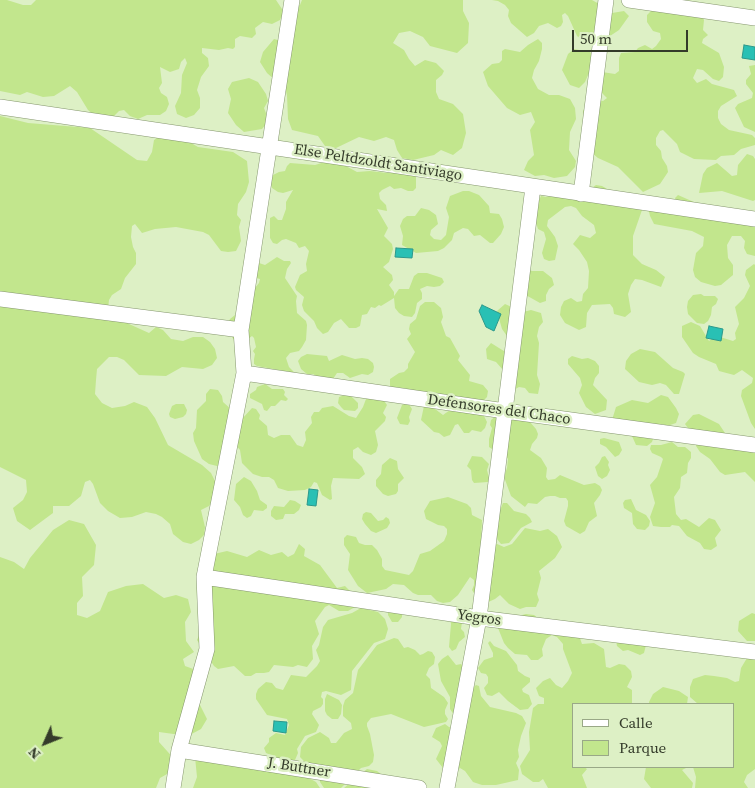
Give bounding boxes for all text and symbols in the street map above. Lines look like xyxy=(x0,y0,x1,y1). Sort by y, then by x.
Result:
scale bar xyxy=(575,20,691,52)
text: 50 m xyxy=(580,28,612,49)
street label: Else Peltdzoldt Santiviago xyxy=(293,141,463,185)
street label: Defensores del Chaco xyxy=(426,391,572,429)
street label: Yegros xyxy=(456,606,502,630)
legend xyxy=(572,703,735,768)
text: Calle xyxy=(619,712,653,733)
north arrow xyxy=(20,718,70,768)
text: Parque xyxy=(619,737,666,758)
text: N xyxy=(23,743,45,764)
street label: J. Buttner xyxy=(266,754,332,782)

